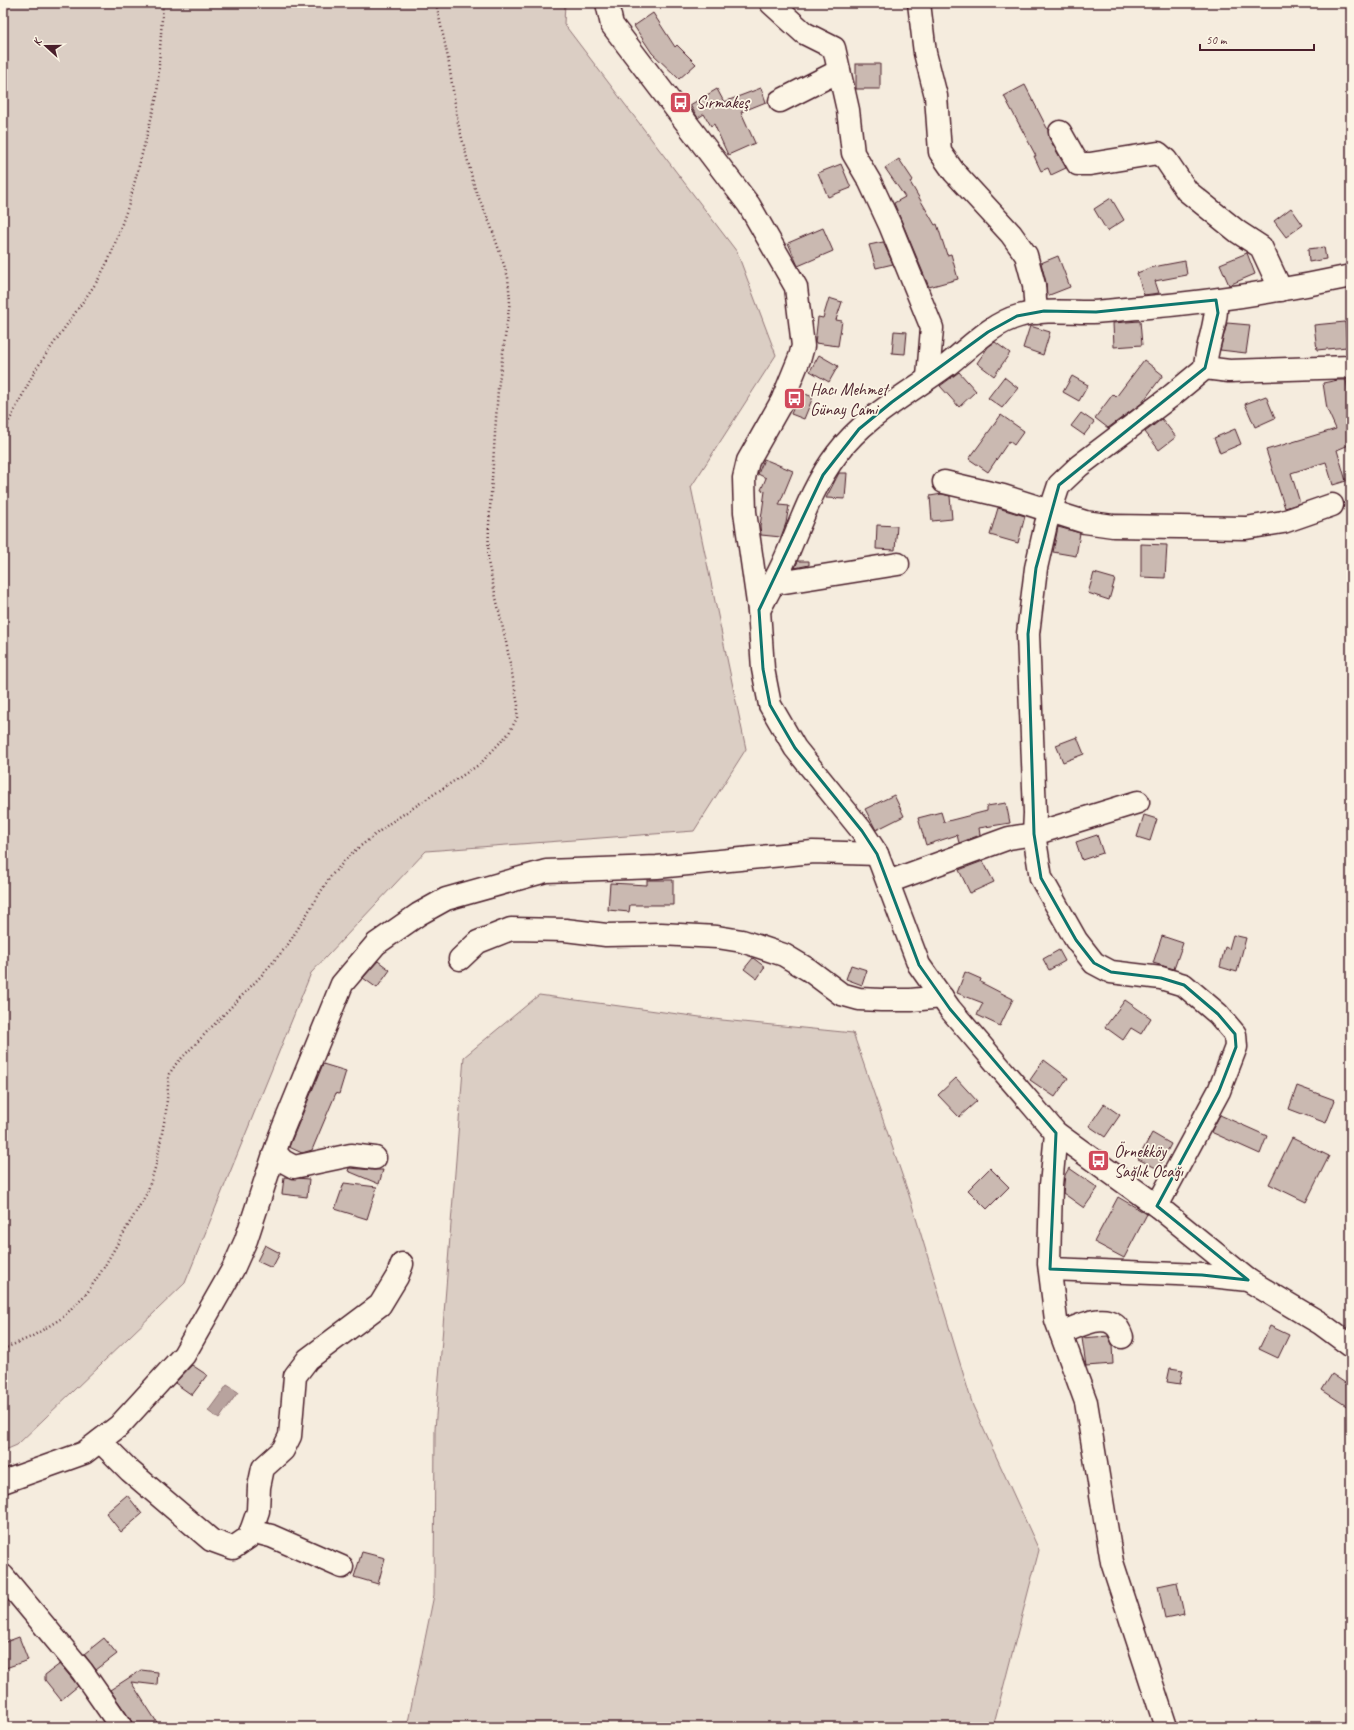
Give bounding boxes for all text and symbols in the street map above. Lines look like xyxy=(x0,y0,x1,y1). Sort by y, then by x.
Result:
north arrow xyxy=(26,26,66,66)
scale bar xyxy=(1200,26,1314,52)
text: 50 m xyxy=(1206,32,1228,48)
text: K xyxy=(29,35,45,48)
bus stop icon: Sırmakeş xyxy=(667,89,693,115)
place label: Sırmakeş xyxy=(696,92,751,113)
place label: Hacı Mehmet Günay Cami xyxy=(810,379,890,420)
bus stop icon: Hacı Mehmet Günay Cami xyxy=(782,386,808,412)
place label: Örnekköy Sağlık Ocağı xyxy=(1114,1141,1184,1182)
bus stop icon: Örnekköy Sağlık Ocağı xyxy=(1085,1148,1111,1174)

